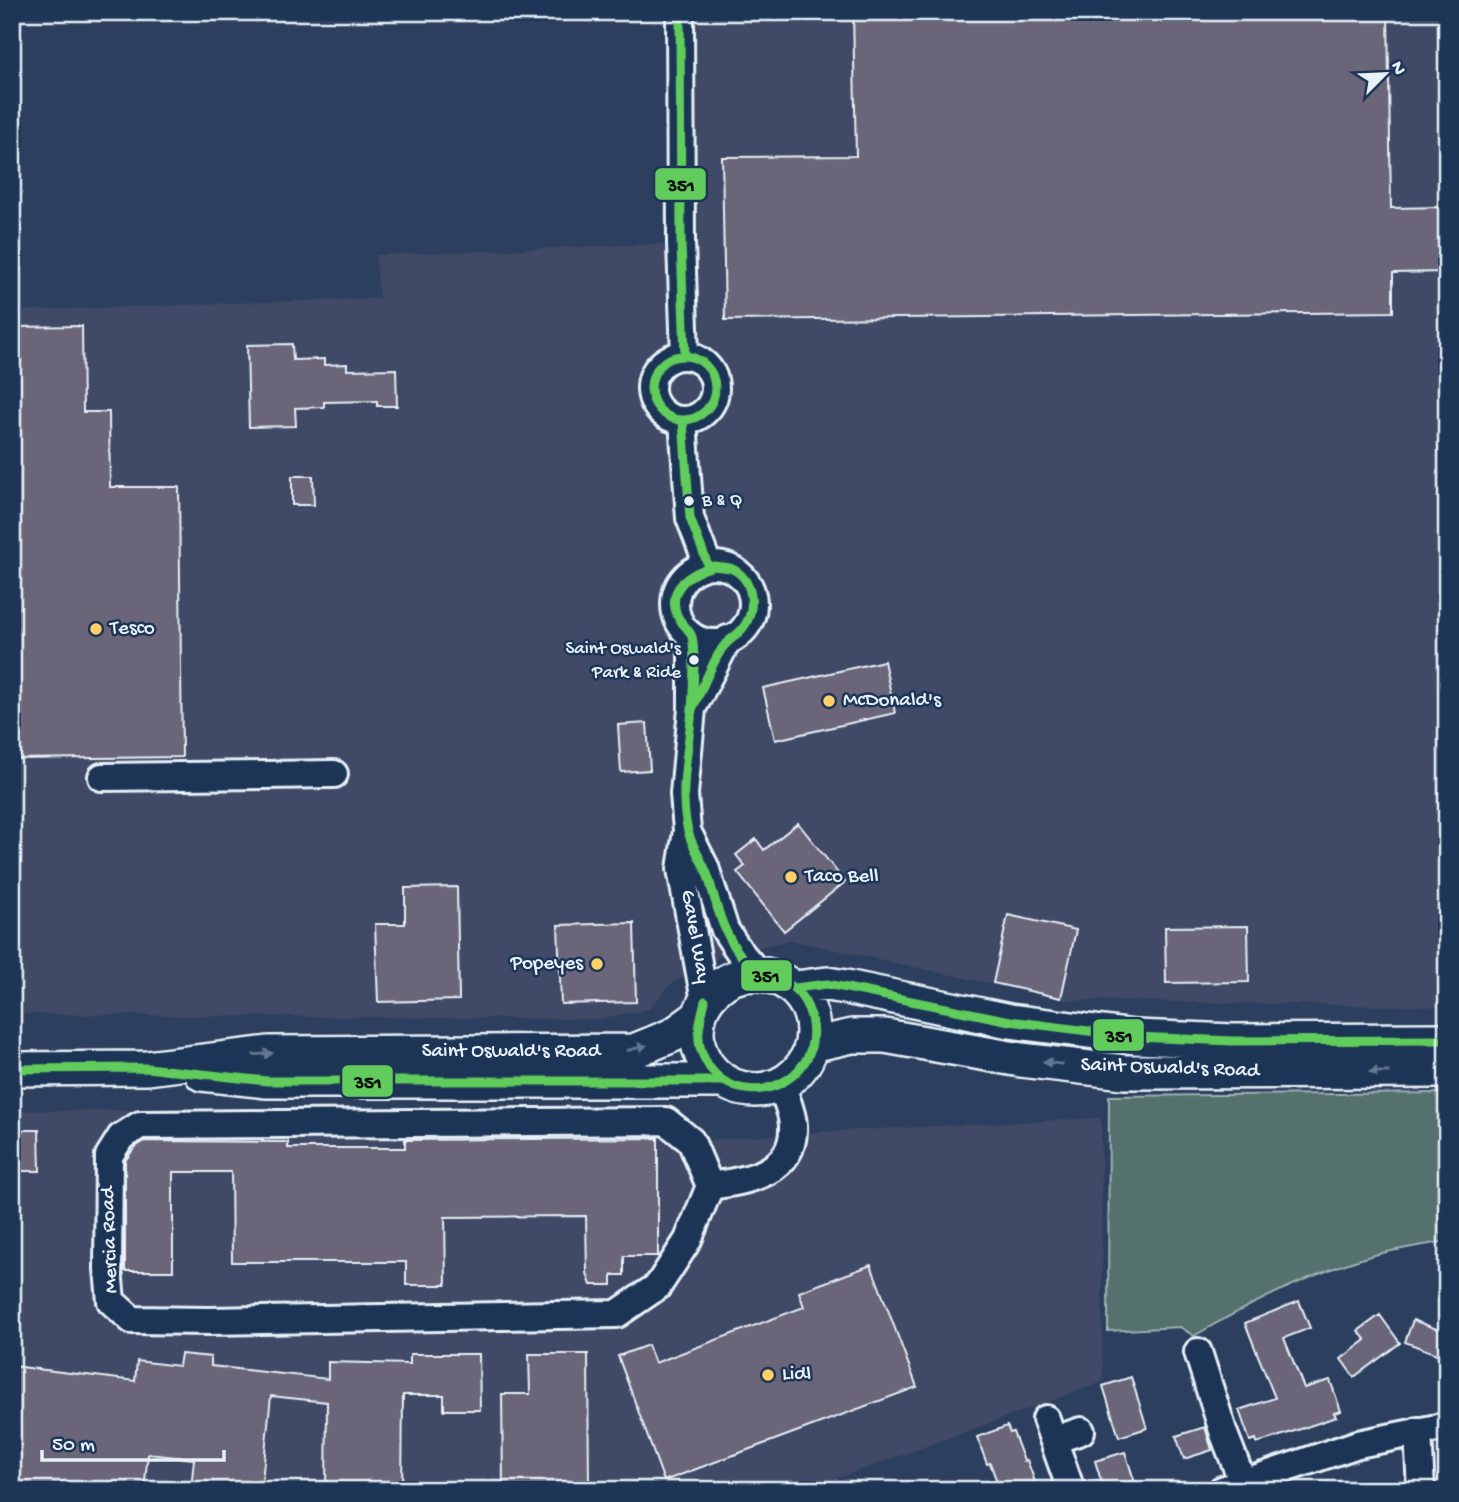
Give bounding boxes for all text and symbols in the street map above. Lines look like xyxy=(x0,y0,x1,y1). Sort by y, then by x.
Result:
north arrow xyxy=(1350,38,1420,108)
text: N xyxy=(1384,58,1410,79)
line badge: 351 xyxy=(654,167,707,201)
text: 351 xyxy=(666,176,695,199)
place label: B & Q xyxy=(701,490,742,513)
marker: B & Q xyxy=(682,494,696,508)
place label: Tesco xyxy=(109,617,155,642)
marker: Tesco xyxy=(88,621,104,637)
place label: Saint Oswald's Park & Ride xyxy=(565,638,682,685)
marker: Saint Oswald's Park & Ride xyxy=(687,653,701,667)
place label: McDonald's xyxy=(843,689,942,714)
marker: McDonald's xyxy=(821,693,837,709)
place label: Taco Bell xyxy=(804,865,879,890)
marker: Taco Bell xyxy=(783,869,799,885)
street label: Gavel Way xyxy=(673,888,715,986)
place label: Popeyes xyxy=(509,952,584,977)
marker: Popeyes xyxy=(589,956,605,972)
line badge: 351 xyxy=(740,959,793,992)
text: 351 xyxy=(751,967,780,990)
line badge: 351 xyxy=(1092,1018,1145,1052)
text: 351 xyxy=(1104,1027,1133,1050)
street label: Saint Oswald's Road xyxy=(422,1040,602,1065)
one-way arrow xyxy=(626,1042,648,1053)
one-way arrow xyxy=(252,1048,274,1059)
street label: Saint Oswald's Road xyxy=(1080,1053,1261,1085)
one-way arrow xyxy=(1042,1058,1064,1069)
line badge: 351 xyxy=(341,1064,394,1098)
one-way arrow xyxy=(1367,1066,1389,1078)
text: 351 xyxy=(353,1073,382,1096)
street label: Mercia Road xyxy=(97,1184,125,1294)
place label: Lidl xyxy=(782,1363,811,1388)
marker: Lidl xyxy=(760,1367,776,1383)
scale bar xyxy=(42,1418,224,1462)
text: 50 m xyxy=(52,1434,95,1459)

